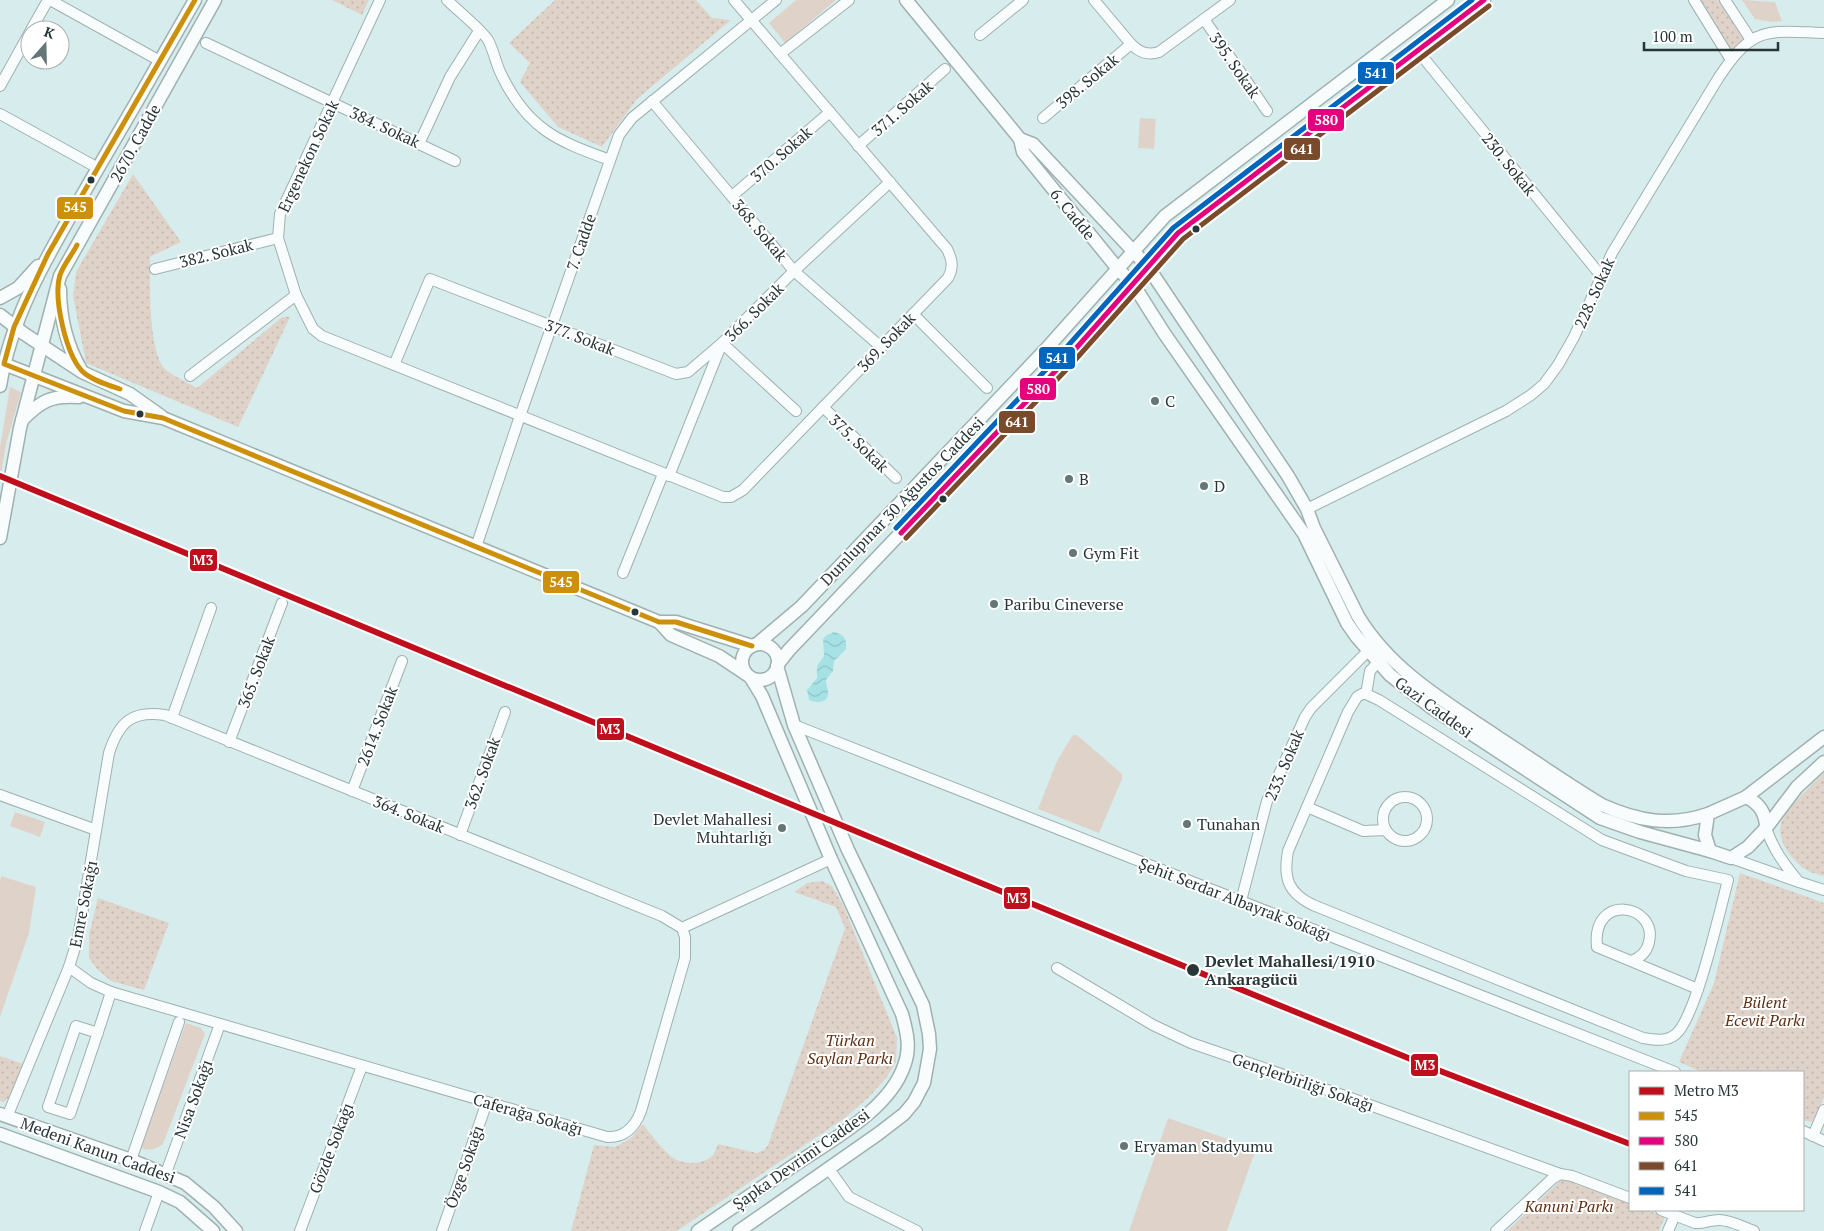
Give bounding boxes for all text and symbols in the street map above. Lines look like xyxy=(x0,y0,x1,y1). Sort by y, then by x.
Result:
north arrow xyxy=(20,20,70,70)
scale bar xyxy=(1644,20,1778,52)
text: K xyxy=(42,22,58,43)
text: 100 m xyxy=(1652,26,1693,46)
street label: 395. Sokak xyxy=(1204,28,1266,103)
street label: 398. Sokak xyxy=(1051,48,1123,114)
line badge: 541 xyxy=(1357,61,1395,85)
text: 541 xyxy=(1364,63,1388,82)
street label: 371. Sokak xyxy=(866,75,938,141)
street label: Ergenekon Sokak xyxy=(272,95,344,216)
street label: 2670. Cadde xyxy=(105,100,165,186)
street label: 384. Sokak xyxy=(346,101,424,153)
line badge: 580 xyxy=(1307,108,1345,132)
text: 580 xyxy=(1314,110,1338,129)
street label: 370. Sokak xyxy=(745,121,817,187)
street label: 230. Sokak xyxy=(1477,128,1542,201)
line badge: 641 xyxy=(1283,137,1321,161)
text: 641 xyxy=(1290,139,1314,158)
unlabelled marker xyxy=(86,175,96,185)
street label: 6. Cadde xyxy=(1045,184,1101,244)
street label: 368. Sokak xyxy=(727,194,793,266)
line badge: 545 xyxy=(56,196,94,220)
text: 545 xyxy=(63,197,87,216)
street label: 7. Cadde xyxy=(561,211,601,273)
unlabelled marker xyxy=(1191,224,1201,234)
street label: 382. Sokak xyxy=(177,233,256,273)
street label: 228. Sokak xyxy=(1569,253,1620,332)
street label: 366. Sokak xyxy=(720,277,789,346)
street label: 369. Sokak xyxy=(852,307,921,377)
street label: 377. Sokak xyxy=(542,314,619,361)
line badge: 541 xyxy=(1038,346,1076,370)
text: 541 xyxy=(1045,348,1069,367)
line badge: 580 xyxy=(1019,377,1057,401)
text: 580 xyxy=(1026,379,1050,398)
place label: C xyxy=(1165,390,1175,412)
marker: C xyxy=(1149,395,1161,407)
unlabelled marker xyxy=(135,409,145,419)
street label: 375. Sokak xyxy=(824,409,894,478)
line badge: 641 xyxy=(998,410,1036,434)
street label: Dumlupınar 30 Ağustos Caddesi xyxy=(815,412,989,590)
text: 641 xyxy=(1005,412,1029,431)
place label: B xyxy=(1079,468,1089,490)
marker: B xyxy=(1063,473,1075,485)
place label: D xyxy=(1214,475,1225,497)
marker: D xyxy=(1198,480,1210,492)
unlabelled marker xyxy=(938,494,948,504)
place label: Gym Fit xyxy=(1083,542,1139,564)
marker: Gym Fit xyxy=(1067,547,1079,559)
line badge: M3 xyxy=(189,548,218,572)
text: M3 xyxy=(193,550,214,569)
line badge: 545 xyxy=(542,570,580,594)
text: 545 xyxy=(549,572,573,591)
place label: Paribu Cineverse xyxy=(1004,593,1124,615)
marker: Paribu Cineverse xyxy=(988,598,1000,610)
unlabelled marker xyxy=(630,607,640,617)
street label: 365. Sokak xyxy=(232,632,280,711)
street label: Gazi Caddesi xyxy=(1391,671,1478,743)
street label: 2614. Sokak xyxy=(352,682,403,769)
line badge: M3 xyxy=(596,717,625,741)
text: M3 xyxy=(600,719,621,738)
street label: 233. Sokak xyxy=(1259,725,1309,804)
street label: 362. Sokak xyxy=(459,733,505,812)
street label: 364. Sokak xyxy=(370,790,449,839)
place label: Devlet Mahallesi Muhtarlığı xyxy=(653,808,772,848)
place label: Tunahan xyxy=(1197,813,1261,835)
marker: Tunahan xyxy=(1181,818,1193,830)
marker: Devlet Mahallesi Muhtarlığı xyxy=(776,822,788,834)
street label: Şehit Serdar Albayrak Sokağı xyxy=(1136,852,1334,946)
street label: Emre Sokağı xyxy=(64,858,102,949)
line badge: M3 xyxy=(1003,886,1031,910)
text: M3 xyxy=(1007,888,1028,907)
place label: Devlet Mahallesi/1910 Ankaragücü xyxy=(1205,950,1375,990)
marker: Devlet Mahallesi/1910 Ankaragücü xyxy=(1185,962,1201,978)
park label: Bülent Ecevit Parkı xyxy=(1724,991,1805,1031)
park label: Türkan Saylan Parkı xyxy=(807,1029,893,1069)
street label: Gençlerbirliği Sokağı xyxy=(1229,1047,1377,1117)
line badge: M3 xyxy=(1410,1053,1439,1077)
text: M3 xyxy=(1415,1055,1436,1074)
street label: Nisa Sokağı xyxy=(169,1056,217,1141)
legend xyxy=(1629,1071,1804,1211)
text: Metro M3 xyxy=(1674,1080,1739,1100)
street label: Caferağa Sokağı xyxy=(471,1088,586,1140)
street label: Gözde Sokağı xyxy=(304,1099,358,1196)
street label: Şapka Devrimi Caddesi xyxy=(728,1103,874,1215)
text: 545 xyxy=(1674,1105,1698,1125)
street label: Medeni Kanun Caddesi xyxy=(17,1112,179,1188)
street label: Özge Sokağı xyxy=(440,1122,489,1211)
text: 580 xyxy=(1674,1130,1698,1150)
place label: Eryaman Stadyumu xyxy=(1134,1135,1273,1157)
marker: Eryaman Stadyumu xyxy=(1118,1140,1130,1152)
text: 641 xyxy=(1674,1155,1698,1175)
text: 541 xyxy=(1674,1180,1698,1200)
park label: Kanuni Parkı xyxy=(1523,1195,1614,1217)

